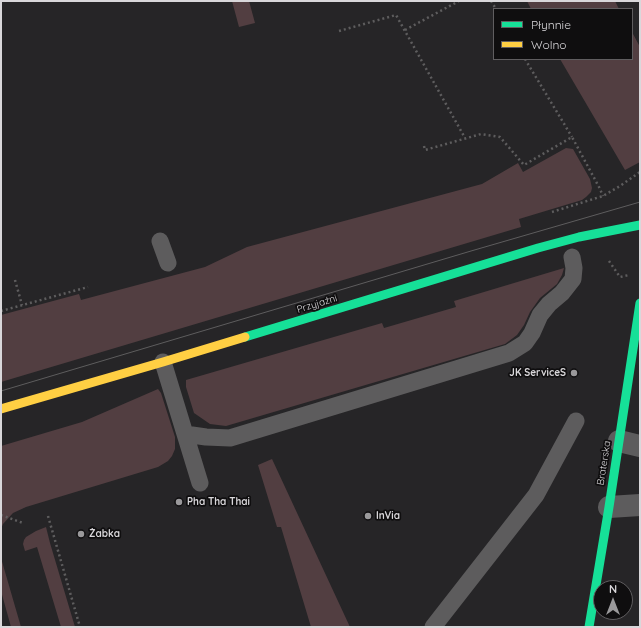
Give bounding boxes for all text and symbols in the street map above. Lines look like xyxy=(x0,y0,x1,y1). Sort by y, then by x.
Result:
legend xyxy=(493,8,633,60)
text: Płynnie xyxy=(531,17,571,32)
text: Wolno xyxy=(531,37,567,52)
street label: Przyjaźni xyxy=(295,292,339,316)
place label: JK ServiceS xyxy=(509,367,566,379)
marker: JK ServiceS xyxy=(569,368,579,378)
street label: Braterska xyxy=(595,440,613,486)
place label: Pha Tha Thai xyxy=(187,496,250,508)
marker: Pha Tha Thai xyxy=(174,497,184,507)
place label: InVia xyxy=(376,510,400,522)
marker: InVia xyxy=(363,511,373,521)
place label: Żabka xyxy=(89,528,120,540)
marker: Żabka xyxy=(76,529,86,539)
north arrow xyxy=(593,580,633,620)
text: N xyxy=(609,582,617,596)

